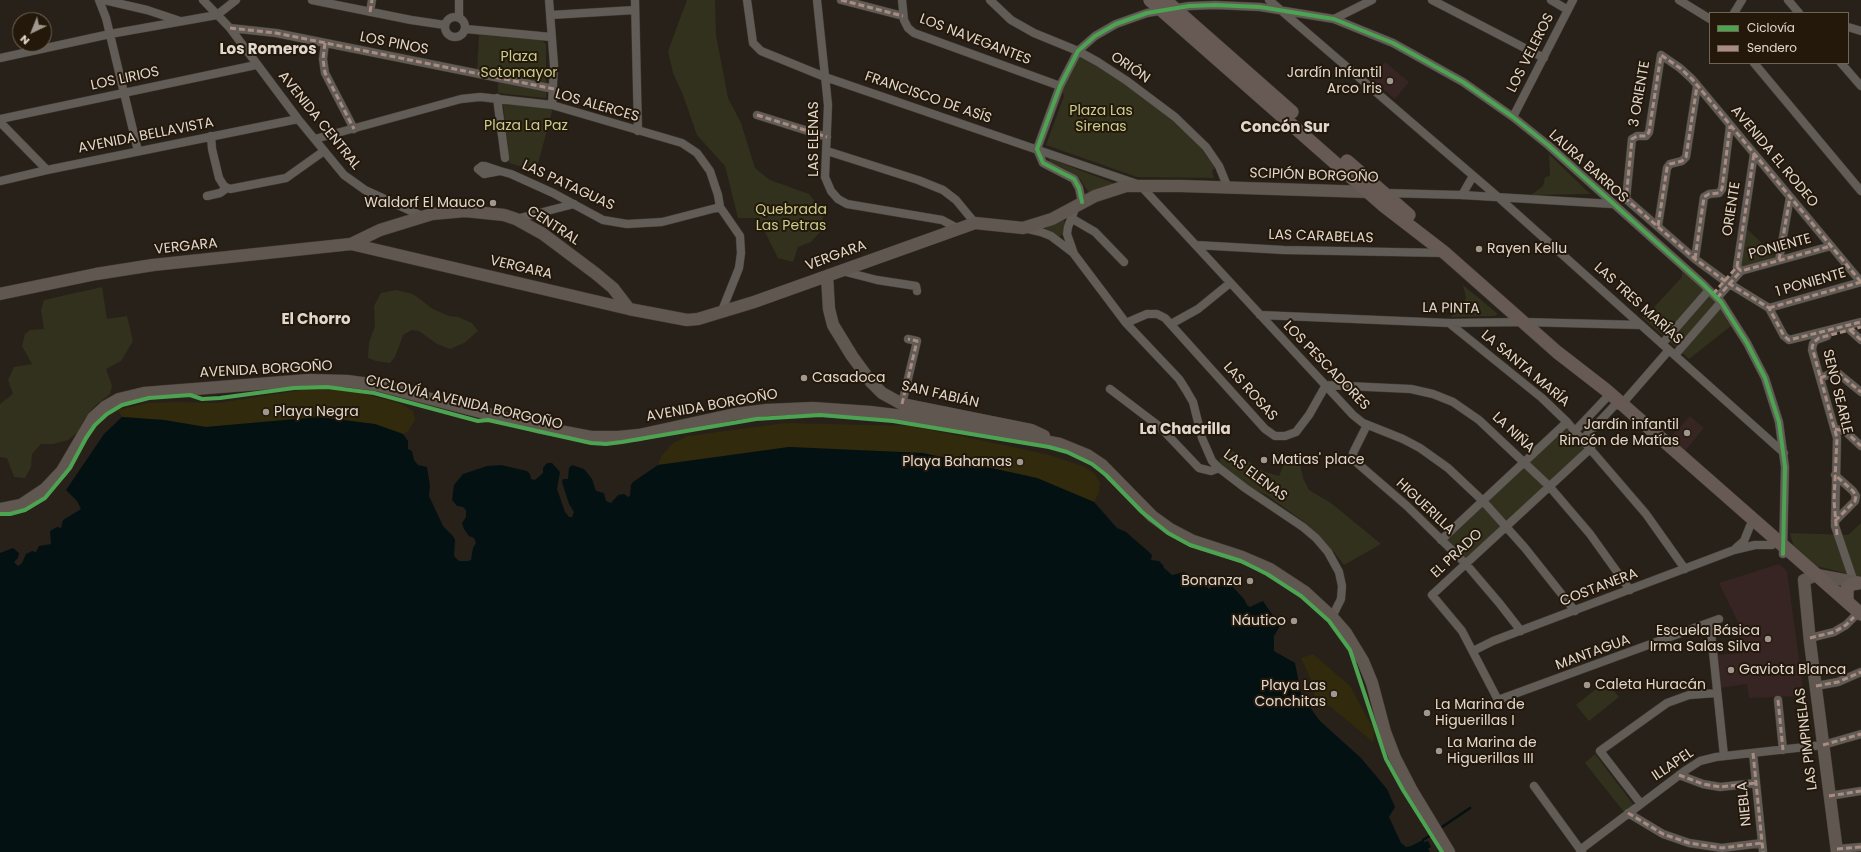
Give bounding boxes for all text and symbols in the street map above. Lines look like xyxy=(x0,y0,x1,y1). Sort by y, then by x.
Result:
street label: LOS NAVEGANTES xyxy=(917,11,1033,69)
street label: LOS VELEROS xyxy=(1504,11,1558,95)
north arrow xyxy=(12,12,52,52)
legend xyxy=(1709,12,1849,64)
text: Ciclovía xyxy=(1747,19,1795,36)
street label: LOS PINOS xyxy=(358,29,430,59)
text: N xyxy=(16,31,33,49)
text: Sendero xyxy=(1747,39,1797,56)
district label: Los Romeros xyxy=(219,41,317,59)
park label: Plaza Sotomayor xyxy=(480,49,558,82)
street label: ORIÓN xyxy=(1107,49,1153,87)
street label: 3 ORIENTE xyxy=(1626,60,1654,128)
street label: LOS LIRIOS xyxy=(89,64,161,94)
place label: Jardín Infantil Arco Iris xyxy=(1287,65,1382,98)
street label: AVENIDA CENTRAL xyxy=(274,68,364,174)
street label: FRANCISCO DE ASÍS xyxy=(862,68,994,128)
marker: Jardín Infantil Arco Iris xyxy=(1385,76,1395,86)
street label: LOS ALERCES xyxy=(553,86,641,126)
street label: LAS ELENAS xyxy=(806,101,822,177)
park label: Plaza Las Sirenas xyxy=(1069,103,1133,136)
street label: AVENIDA EL RODEO xyxy=(1727,103,1821,211)
street label: AVENIDA BELLAVISTA xyxy=(77,115,215,157)
park label: Plaza La Paz xyxy=(484,118,568,134)
district label: Concón Sur xyxy=(1241,119,1329,137)
street label: LAURA BARROS xyxy=(1545,127,1631,207)
street label: LAS PATAGUAS xyxy=(519,157,617,215)
street label: SCIPIÓN BORGOÑO xyxy=(1249,165,1379,187)
street label: ORIENTE xyxy=(1719,181,1745,237)
place label: Waldorf El Mauco xyxy=(364,195,485,211)
marker: Waldorf El Mauco xyxy=(488,198,498,208)
park label: Quebrada Las Petras xyxy=(755,202,827,234)
street label: CENTRAL xyxy=(524,203,582,249)
street label: LAS CARABELAS xyxy=(1268,227,1374,247)
street label: PONIENTE xyxy=(1747,231,1813,263)
street label: VERGARA xyxy=(154,235,218,259)
street label: VERGARA xyxy=(803,237,869,275)
place label: Rayen Kellu xyxy=(1487,241,1567,257)
marker: Rayen Kellu xyxy=(1474,244,1484,254)
street label: VERGARA xyxy=(488,253,554,283)
street label: LAS TRES MARÍAS xyxy=(1590,260,1686,348)
street label: 1 PONIENTE xyxy=(1774,265,1848,301)
street label: LA PINTA xyxy=(1422,300,1480,318)
district label: El Chorro xyxy=(281,311,351,329)
street label: LOS PESCADORES xyxy=(1279,318,1373,414)
street label: LA SANTA MARÍA xyxy=(1477,327,1573,411)
street label: SENO SEARLE xyxy=(1818,348,1856,436)
street label: AVENIDA BORGOÑO xyxy=(199,358,333,382)
street label: LAS ROSAS xyxy=(1219,359,1281,425)
place label: Casadoca xyxy=(812,370,885,386)
street label: CICLOVÍA AVENIDA BORGOÑO xyxy=(364,372,564,434)
marker: Casadoca xyxy=(799,373,809,383)
street label: SAN FABIÁN xyxy=(900,378,980,412)
street label: AVENIDA BORGOÑO xyxy=(645,386,779,426)
place label: Playa Negra xyxy=(274,404,359,420)
marker: Playa Negra xyxy=(261,407,271,417)
street label: LA NIÑA xyxy=(1488,409,1538,457)
place label: Jardín infantil Rincón de Matías xyxy=(1559,417,1679,450)
district label: La Chacrilla xyxy=(1139,421,1231,439)
marker: Jardín infantil Rincón de Matías xyxy=(1682,428,1692,438)
street label: LAS ELENAS xyxy=(1220,447,1290,505)
place label: Matias' place xyxy=(1272,452,1364,468)
place label: Playa Bahamas xyxy=(902,454,1012,470)
marker: Matias' place xyxy=(1259,455,1269,465)
marker: Playa Bahamas xyxy=(1015,457,1025,467)
street label: HIGUERILLA xyxy=(1392,476,1458,538)
street label: EL PRADO xyxy=(1428,526,1486,582)
street label: COSTANERA xyxy=(1558,565,1640,611)
place label: Bonanza xyxy=(1181,573,1242,589)
marker: Bonanza xyxy=(1245,576,1255,586)
place label: Náutico xyxy=(1232,613,1286,629)
marker: Náutico xyxy=(1289,616,1299,626)
place label: Escuela Básica Irma Salas Silva xyxy=(1650,623,1760,656)
street label: MANTAGUA xyxy=(1553,632,1633,674)
marker: Escuela Básica Irma Salas Silva xyxy=(1763,634,1773,644)
place label: Gaviota Blanca xyxy=(1739,662,1846,678)
marker: Gaviota Blanca xyxy=(1726,665,1736,675)
place label: Caleta Huracán xyxy=(1595,677,1706,693)
place label: Playa Las Conchitas xyxy=(1255,678,1326,710)
marker: Caleta Huracán xyxy=(1582,680,1592,690)
street label: LAS PIMPINELAS xyxy=(1792,687,1822,791)
marker: Playa Las Conchitas xyxy=(1329,689,1339,699)
place label: La Marina de Higuerillas I xyxy=(1435,697,1525,730)
marker: La Marina de Higuerillas I xyxy=(1422,708,1432,718)
place label: La Marina de Higuerillas III xyxy=(1447,735,1537,768)
street label: ILLAPEL xyxy=(1649,745,1697,785)
marker: La Marina de Higuerillas III xyxy=(1434,746,1444,756)
street label: NIEBLA xyxy=(1734,781,1756,827)

